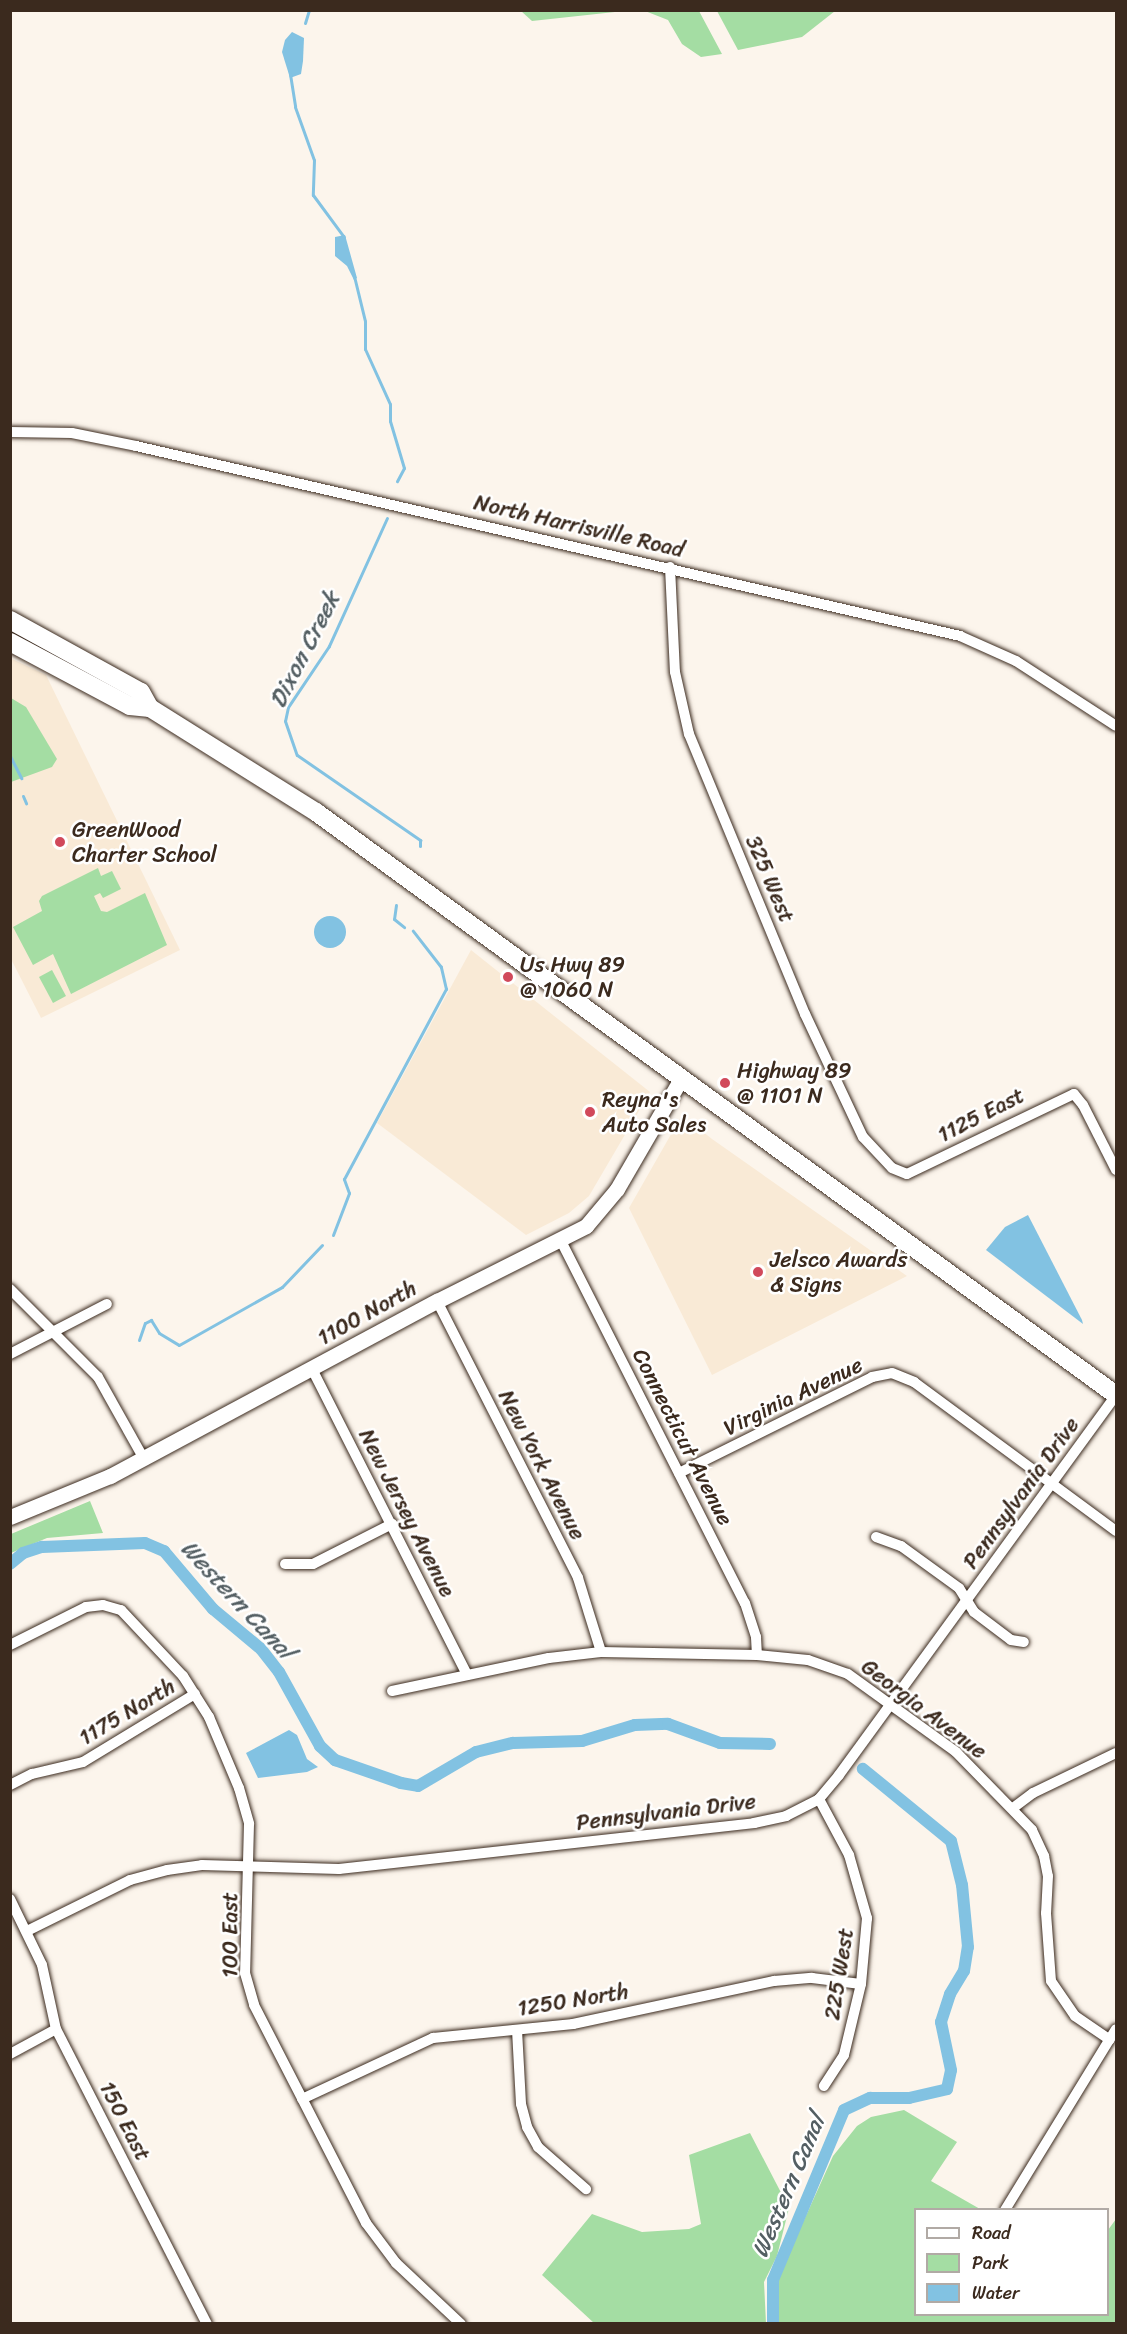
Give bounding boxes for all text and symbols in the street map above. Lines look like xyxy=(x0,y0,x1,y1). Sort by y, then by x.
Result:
street label: North Harrisville Road xyxy=(471,489,687,563)
water label: Dixon Creek xyxy=(263,587,347,713)
place label: GreenWood Charter School xyxy=(72,816,217,867)
street label: 325 West xyxy=(740,832,800,926)
marker: GreenWood Charter School xyxy=(53,835,67,849)
place label: Us Hwy 89 @ 1060 N xyxy=(520,951,625,1002)
marker: Us Hwy 89 @ 1060 N xyxy=(501,970,515,984)
place label: Highway 89 @ 1101 N xyxy=(737,1057,851,1108)
marker: Highway 89 @ 1101 N xyxy=(718,1076,732,1090)
street label: 1125 East xyxy=(933,1082,1029,1148)
place label: Reyna's Auto Sales xyxy=(602,1086,707,1138)
marker: Reyna's Auto Sales xyxy=(583,1105,597,1119)
place label: Jelsco Awards & Signs xyxy=(770,1246,907,1298)
marker: Jelsco Awards & Signs xyxy=(751,1265,765,1279)
street label: 1100 North xyxy=(313,1275,421,1351)
street label: Connecticut Avenue xyxy=(627,1345,739,1529)
street label: Virginia Avenue xyxy=(720,1351,866,1441)
street label: New York Avenue xyxy=(493,1385,591,1545)
street label: Pennsylvania Drive xyxy=(957,1412,1085,1574)
street label: New Jersey Avenue xyxy=(353,1424,461,1602)
water label: Western Canal xyxy=(174,1534,300,1666)
street label: Georgia Avenue xyxy=(856,1654,992,1764)
street label: 1175 North xyxy=(74,1673,180,1751)
street label: Pennsylvania Drive xyxy=(575,1788,757,1836)
street label: 100 East xyxy=(217,1892,243,1978)
street label: 225 West xyxy=(819,1926,859,2022)
street label: 1250 North xyxy=(516,1978,630,2022)
street label: 150 East xyxy=(94,2077,156,2165)
water label: Western Canal xyxy=(746,2110,832,2262)
legend xyxy=(914,2208,1109,2316)
text: Road xyxy=(972,2217,1011,2249)
text: Park xyxy=(972,2247,1009,2279)
text: Water xyxy=(972,2277,1019,2309)

